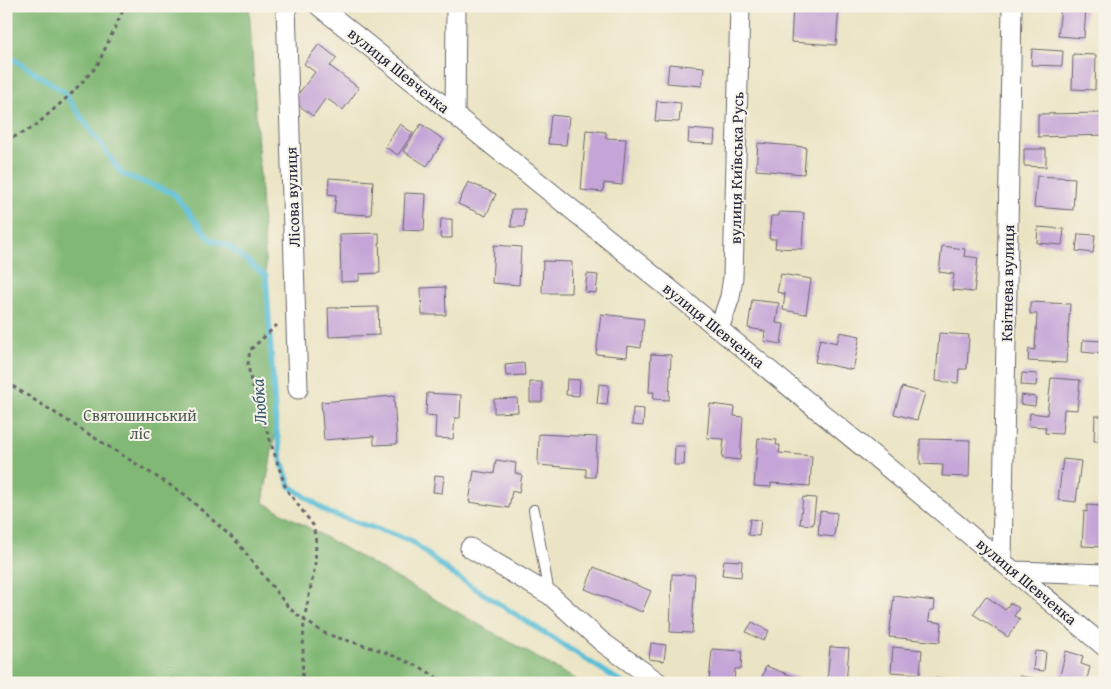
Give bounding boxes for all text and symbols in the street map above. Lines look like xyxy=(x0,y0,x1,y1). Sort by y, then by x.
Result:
street label: вулиця Шевченка xyxy=(343,21,455,119)
street label: вулиця Київська Русь xyxy=(723,91,749,244)
street label: Лісова вулиця xyxy=(278,146,306,248)
street label: Квітнева вулиця xyxy=(994,224,1020,342)
street label: вулиця Шевченка xyxy=(658,276,770,374)
water label: Любка xyxy=(243,377,274,426)
park label: Святошинський ліс xyxy=(83,403,197,445)
street label: вулиця Шевченка xyxy=(971,532,1083,631)

